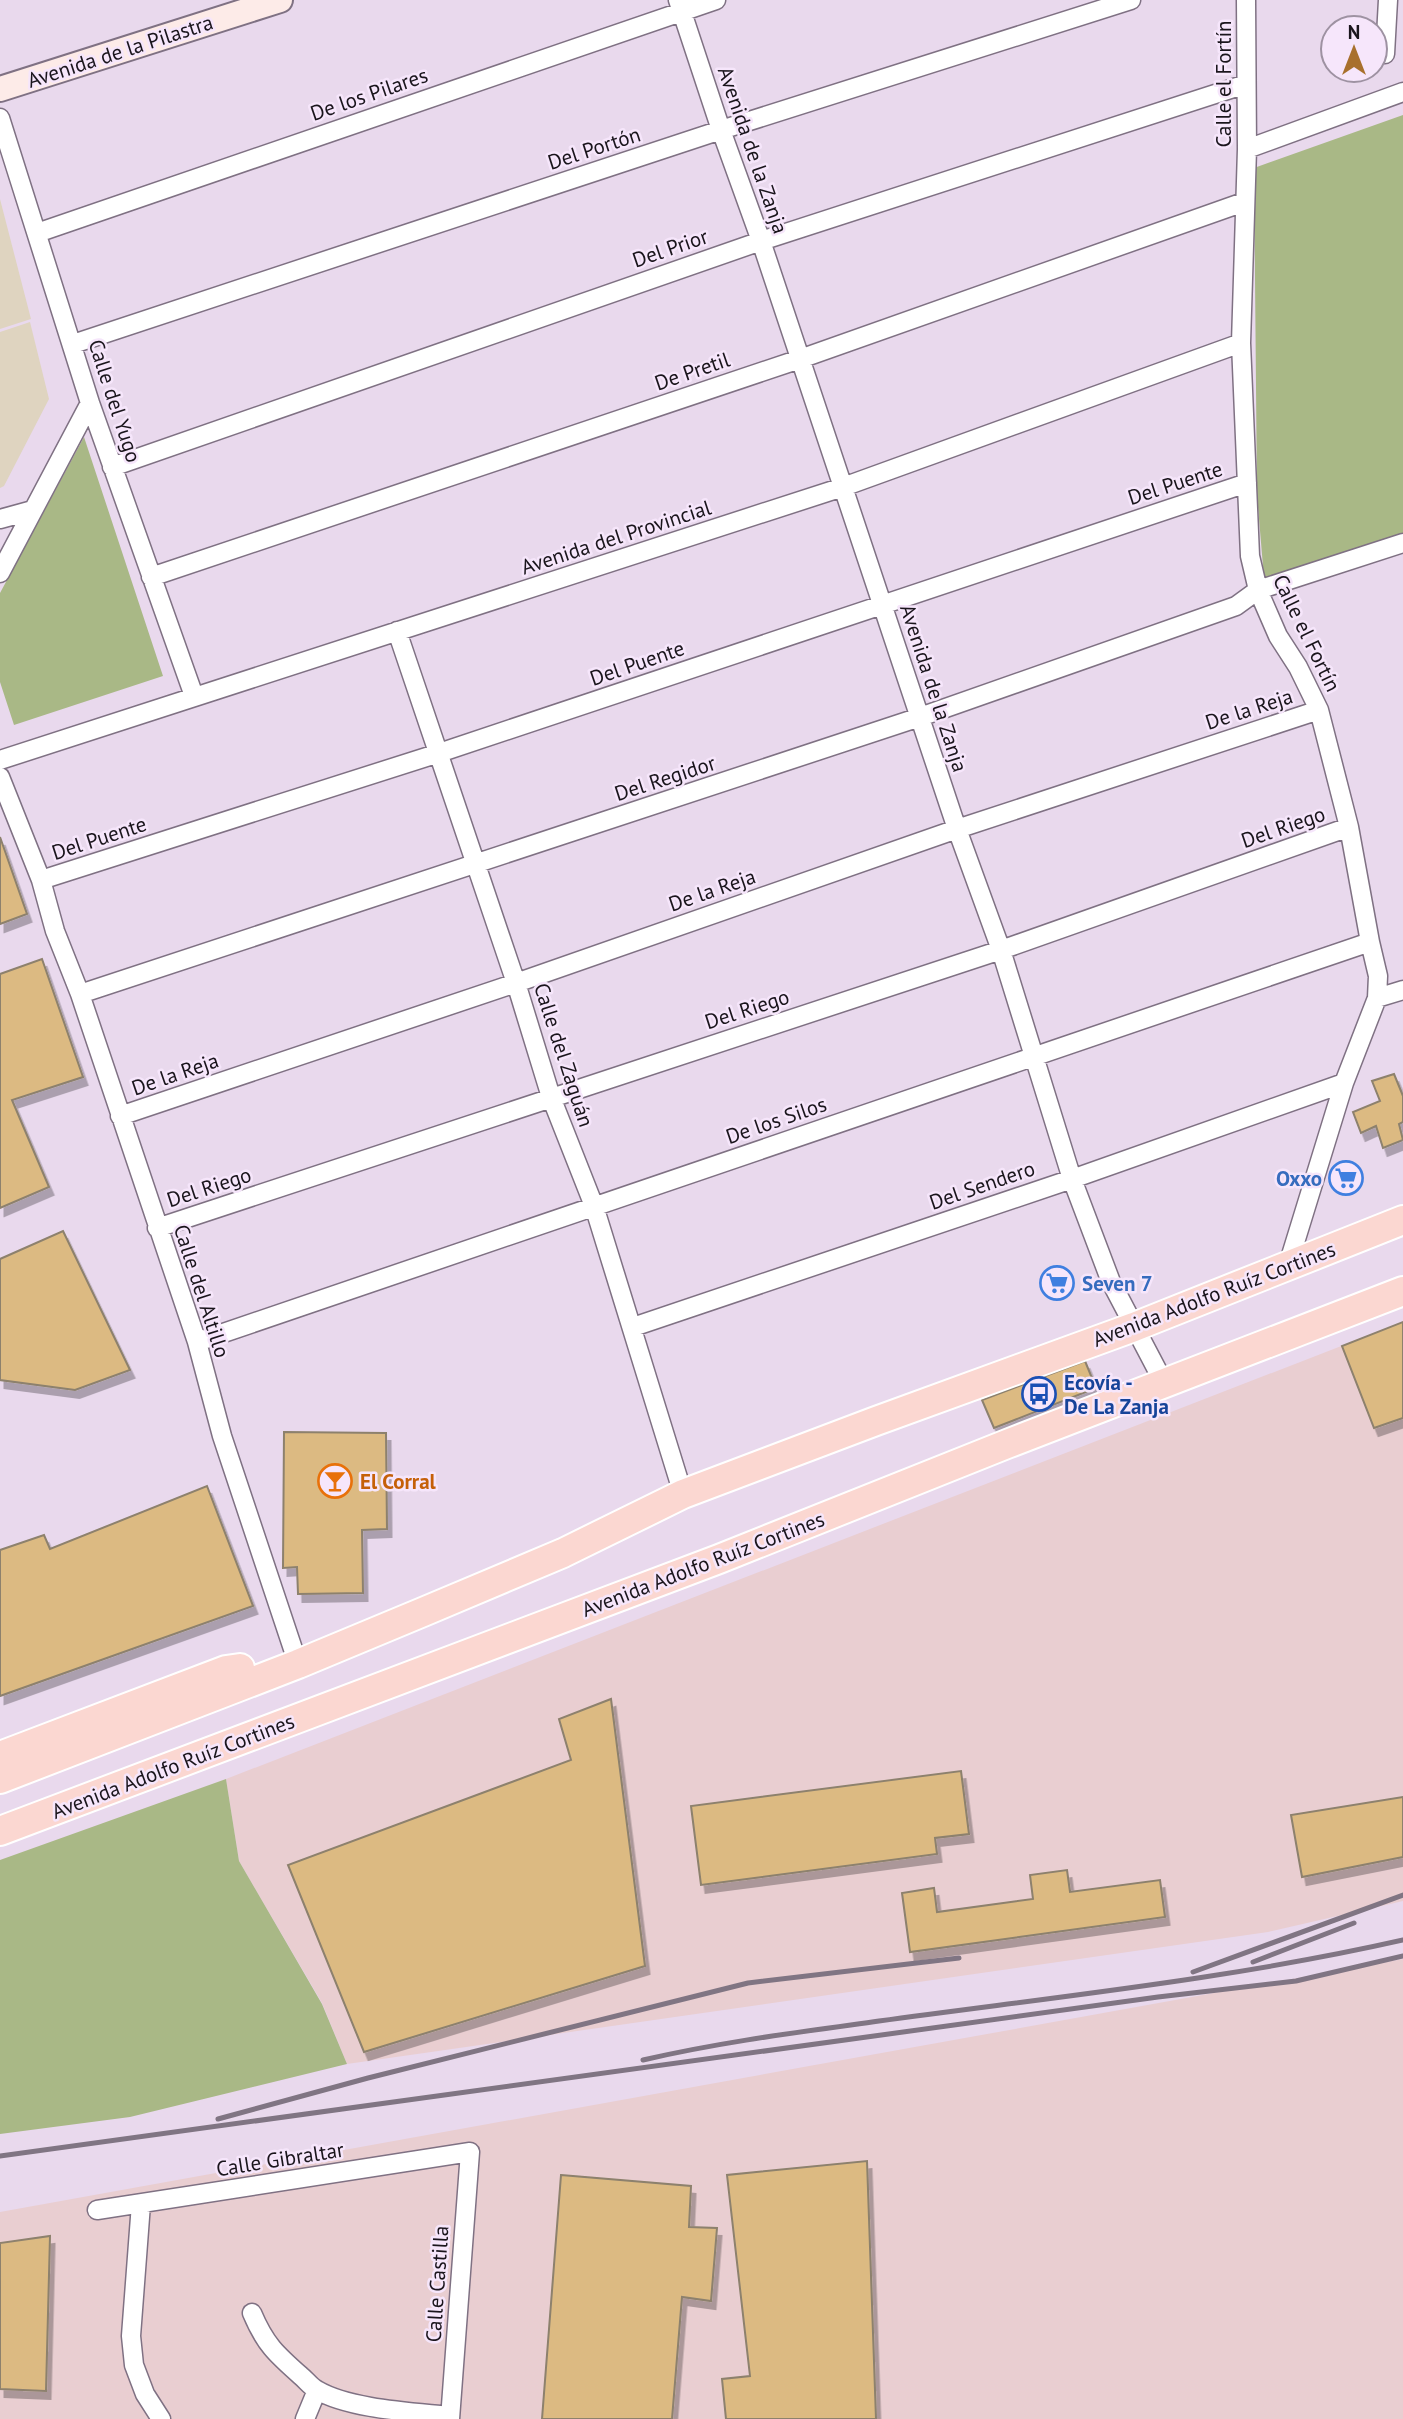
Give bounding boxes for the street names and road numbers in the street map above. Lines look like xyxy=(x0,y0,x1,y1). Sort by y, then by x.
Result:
street label: Avenida de la Pilastra xyxy=(24,8,216,94)
street label: Calle el Fortín xyxy=(1210,20,1237,148)
street label: De los Pilares xyxy=(307,61,431,127)
street label: Avenida de la Zanja xyxy=(712,63,794,237)
street label: Del Portón xyxy=(544,120,644,176)
street label: Del Prior xyxy=(629,222,711,274)
street label: Calle del Yugo xyxy=(82,336,148,466)
street label: De Pretil xyxy=(651,346,733,396)
street label: Del Puente xyxy=(1124,455,1226,511)
street label: Avenida del Provincial xyxy=(518,494,714,580)
street label: Calle el Fortín xyxy=(1267,570,1347,696)
street label: Avenida de la Zanja xyxy=(894,601,974,775)
street label: Del Puente xyxy=(586,634,688,692)
street label: De la Reja xyxy=(1202,682,1296,736)
street label: Del Regidor xyxy=(611,749,719,807)
street label: Del Riego xyxy=(1237,800,1329,854)
street label: Del Puente xyxy=(48,810,150,866)
street label: De la Reja xyxy=(665,863,759,917)
street label: Calle del Zaguán xyxy=(528,980,600,1130)
street label: Del Riego xyxy=(701,983,793,1035)
street label: De la Reja xyxy=(128,1047,222,1101)
street label: De los Silos xyxy=(722,1090,830,1150)
street label: Del Sendero xyxy=(926,1154,1038,1216)
street label: Del Riego xyxy=(163,1161,255,1213)
street label: Calle del Altillo xyxy=(168,1221,236,1361)
street label: Avenida Adolfo Ruíz Cortines xyxy=(1089,1235,1339,1353)
street label: Avenida Adolfo Ruíz Cortines xyxy=(578,1505,828,1623)
street label: Avenida Adolfo Ruíz Cortines xyxy=(48,1707,298,1825)
street label: Calle Gibraltar xyxy=(214,2136,346,2182)
street label: Calle Castilla xyxy=(419,2225,455,2343)

